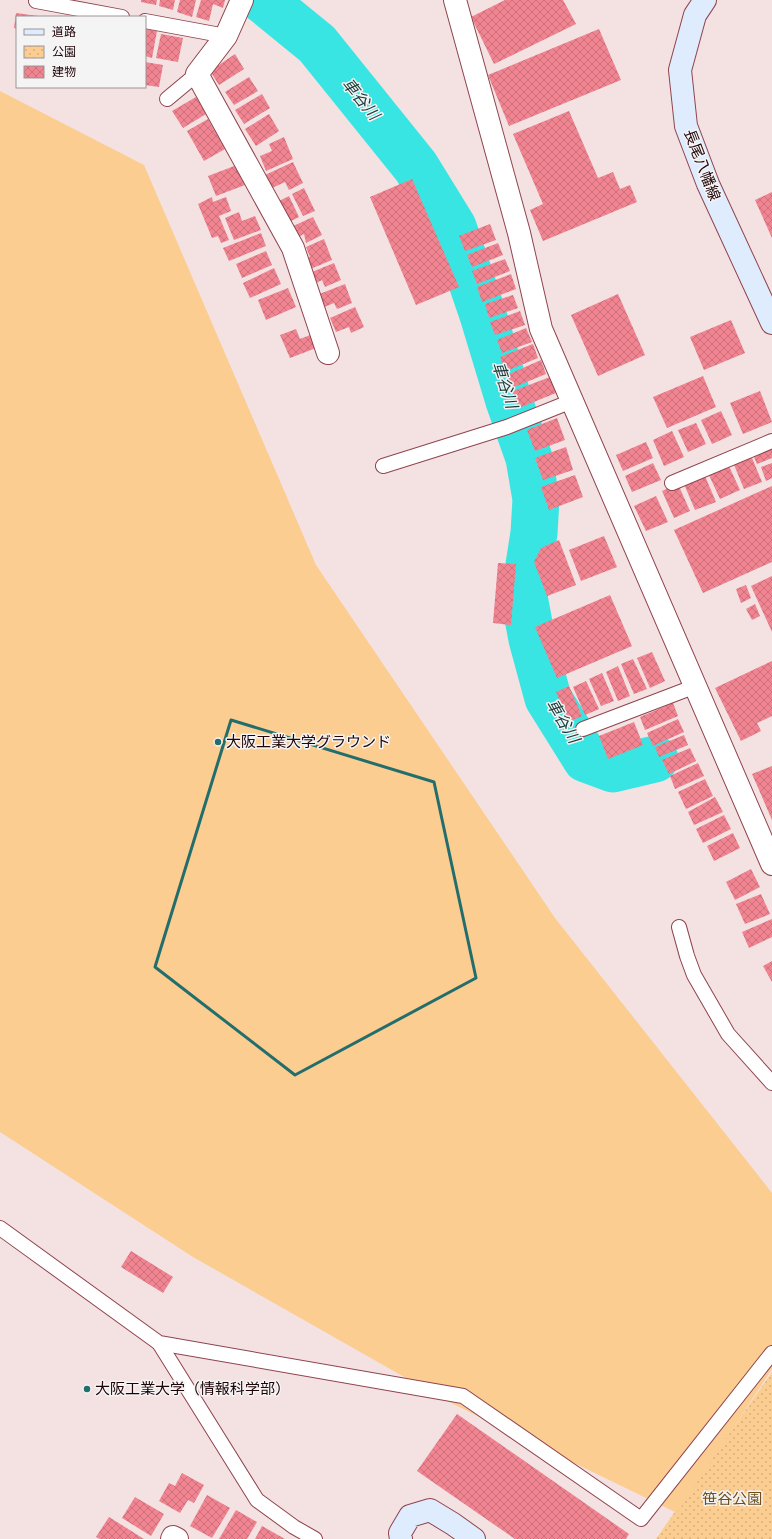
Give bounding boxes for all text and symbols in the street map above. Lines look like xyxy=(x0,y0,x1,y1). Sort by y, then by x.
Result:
legend xyxy=(16,16,146,88)
text: 道路 xyxy=(52,23,76,41)
text: 公園 xyxy=(52,43,76,61)
text: 建物 xyxy=(52,63,76,81)
water label: 車谷川 xyxy=(337,73,386,126)
street label: 長尾八幡線 xyxy=(678,126,726,204)
water label: 車谷川 xyxy=(487,359,524,413)
water label: 車谷川 xyxy=(541,694,586,749)
place label: 大阪工業大学グラウンド xyxy=(226,731,391,753)
marker: 大阪工業大学グラウンド xyxy=(213,737,223,747)
place label: 大阪工業大学（情報科学部） xyxy=(95,1378,290,1400)
marker: 大阪工業大学（情報科学部） xyxy=(82,1384,92,1394)
park label: 笹谷公園 xyxy=(702,1488,762,1510)

